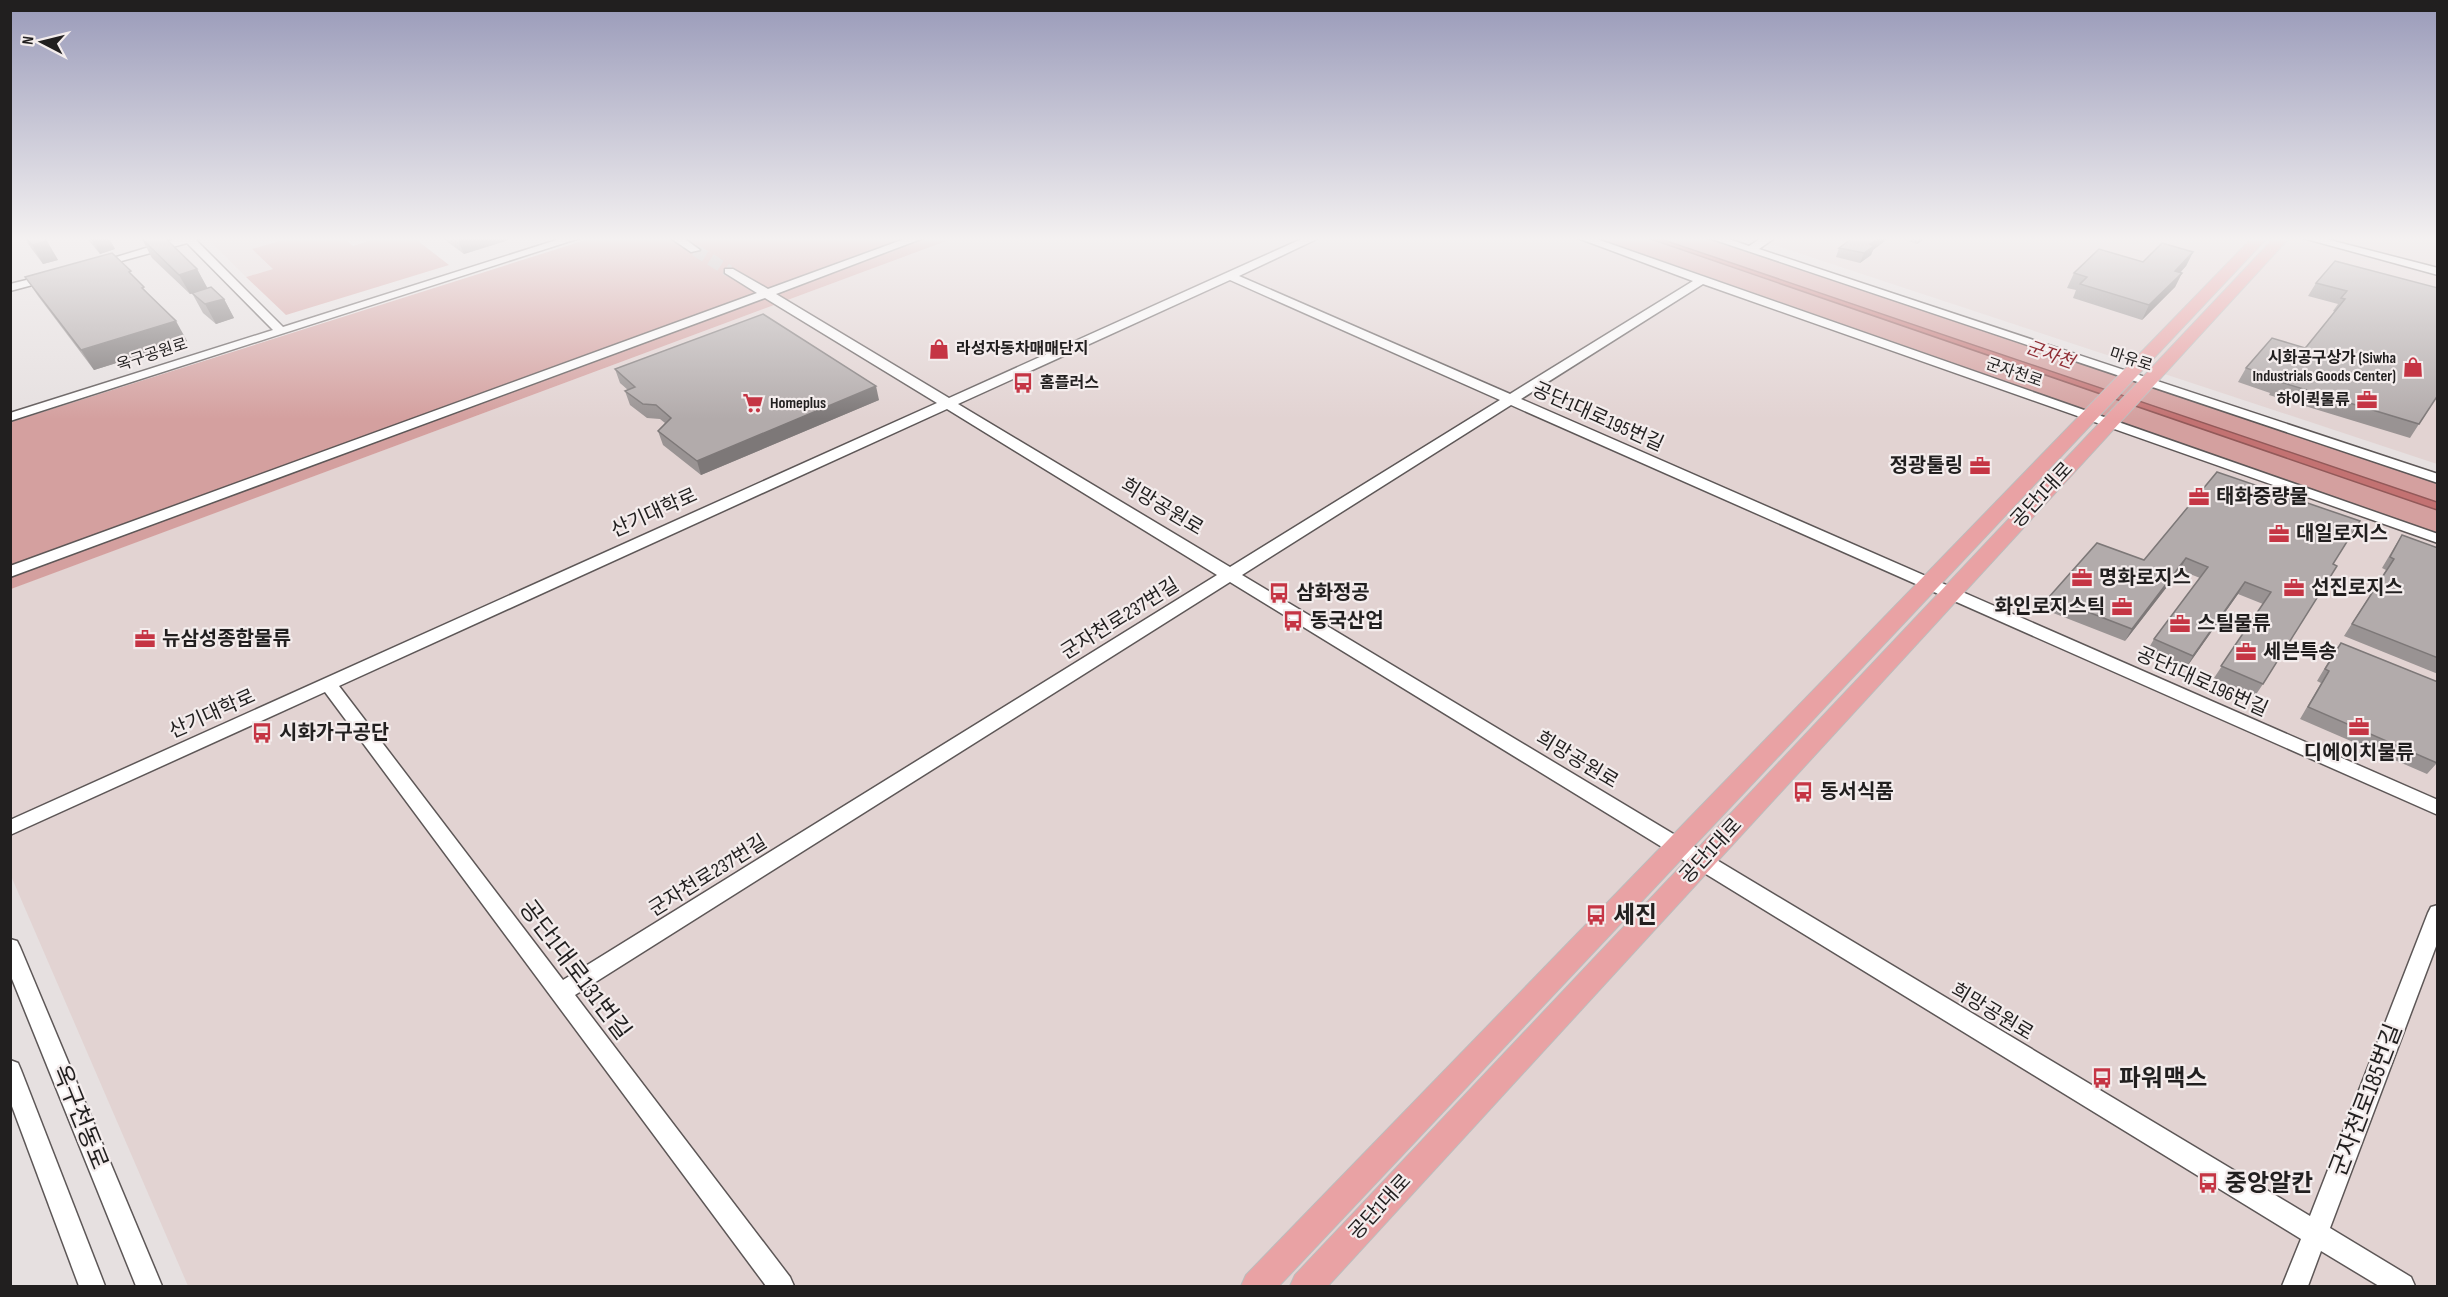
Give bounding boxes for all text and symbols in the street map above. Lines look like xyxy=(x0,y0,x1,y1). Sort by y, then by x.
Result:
north arrow xyxy=(12,12,72,72)
text: N xyxy=(19,35,39,46)
street label: 옥구공원로 xyxy=(114,335,190,375)
shop icon: 라성자동차매매단지 xyxy=(927,337,951,361)
water label: 군자천 xyxy=(2023,337,2079,374)
place label: 라성자동차매매단지 xyxy=(956,340,1088,359)
street label: 마유로 xyxy=(2107,344,2155,376)
place label: 시화공구상가 (Siwha Industrials Goods Center) xyxy=(2253,349,2396,386)
street label: 군자천로 xyxy=(1983,354,2045,392)
shop icon: 시화공구상가 (Siwha Industrials Goods Center) xyxy=(2401,355,2425,379)
bus stop icon: 홈플러스 xyxy=(1011,371,1035,395)
place label: 홈플러스 xyxy=(1040,374,1099,393)
street label: 공단1대로195번길 xyxy=(1529,377,1667,457)
office icon: 하이퀵물류 xyxy=(2355,388,2379,412)
supermarket icon: Homeplus xyxy=(741,391,765,415)
place label: 하이퀵물류 xyxy=(2276,391,2350,410)
place label: Homeplus xyxy=(770,394,826,413)
place label: 정광툴링 xyxy=(1889,454,1963,478)
office icon: 정광툴링 xyxy=(1968,454,1992,478)
street label: 공단1대로 xyxy=(2006,457,2078,533)
street label: 희망공원로 xyxy=(1116,473,1208,541)
street label: 산기대학로 xyxy=(607,483,701,543)
office icon: 태화중량물 xyxy=(2187,485,2211,509)
place label: 태화중량물 xyxy=(2216,485,2308,509)
office icon: 대일로지스 xyxy=(2267,522,2291,546)
place label: 대일로지스 xyxy=(2296,522,2388,546)
office icon: 명화로지스 xyxy=(2070,566,2094,590)
place label: 명화로지스 xyxy=(2099,566,2191,590)
street label: 군자천로237번길 xyxy=(1056,573,1184,665)
office icon: 선진로지스 xyxy=(2282,576,2306,600)
place label: 선진로지스 xyxy=(2311,576,2403,600)
bus stop icon: 삼화정공 xyxy=(1267,581,1291,605)
place label: 삼화정공 xyxy=(1296,581,1370,605)
place label: 화인로지스틱 xyxy=(1995,595,2105,619)
office icon: 화인로지스틱 xyxy=(2110,595,2134,619)
bus stop icon: 동국산업 xyxy=(1281,609,1305,633)
place label: 동국산업 xyxy=(1310,609,1384,633)
office icon: 스틸물류 xyxy=(2168,612,2192,636)
place label: 스틸물류 xyxy=(2197,612,2271,636)
office icon: 뉴삼성종합물류 xyxy=(133,627,157,651)
place label: 뉴삼성종합물류 xyxy=(162,627,291,651)
office icon: 세븐특송 xyxy=(2234,640,2258,664)
place label: 세븐특송 xyxy=(2263,640,2337,664)
street label: 공단1대로196번길 xyxy=(2132,642,2272,722)
street label: 산기대학로 xyxy=(165,684,259,744)
office icon: 디에이치물류 xyxy=(2347,715,2371,739)
bus stop icon: 시화가구공단 xyxy=(250,721,274,745)
place label: 시화가구공단 xyxy=(279,721,389,745)
street label: 희망공원로 xyxy=(1531,726,1623,794)
place label: 디에이치물류 xyxy=(2304,741,2414,765)
bus stop icon: 동서식품 xyxy=(1791,780,1815,804)
place label: 동서식품 xyxy=(1820,780,1894,804)
street label: 공단1대로 xyxy=(1675,813,1747,889)
street label: 군자천로237번길 xyxy=(644,830,772,922)
street label: 공단1대로131번길 xyxy=(513,894,637,1046)
place label: 세진 xyxy=(1613,901,1657,930)
bus stop icon: 세진 xyxy=(1584,903,1608,927)
street label: 희망공원로 xyxy=(1946,978,2038,1046)
street label: 군자천로185번길 xyxy=(2324,1020,2408,1180)
street label: 옥구천동로 xyxy=(46,1060,114,1174)
place label: 파워맥스 xyxy=(2119,1064,2207,1093)
bus stop icon: 파워맥스 xyxy=(2090,1066,2114,1090)
street label: 공단1대로 xyxy=(1344,1169,1416,1245)
place label: 중앙알칸 xyxy=(2225,1169,2313,1198)
bus stop icon: 중앙알칸 xyxy=(2196,1171,2220,1195)

